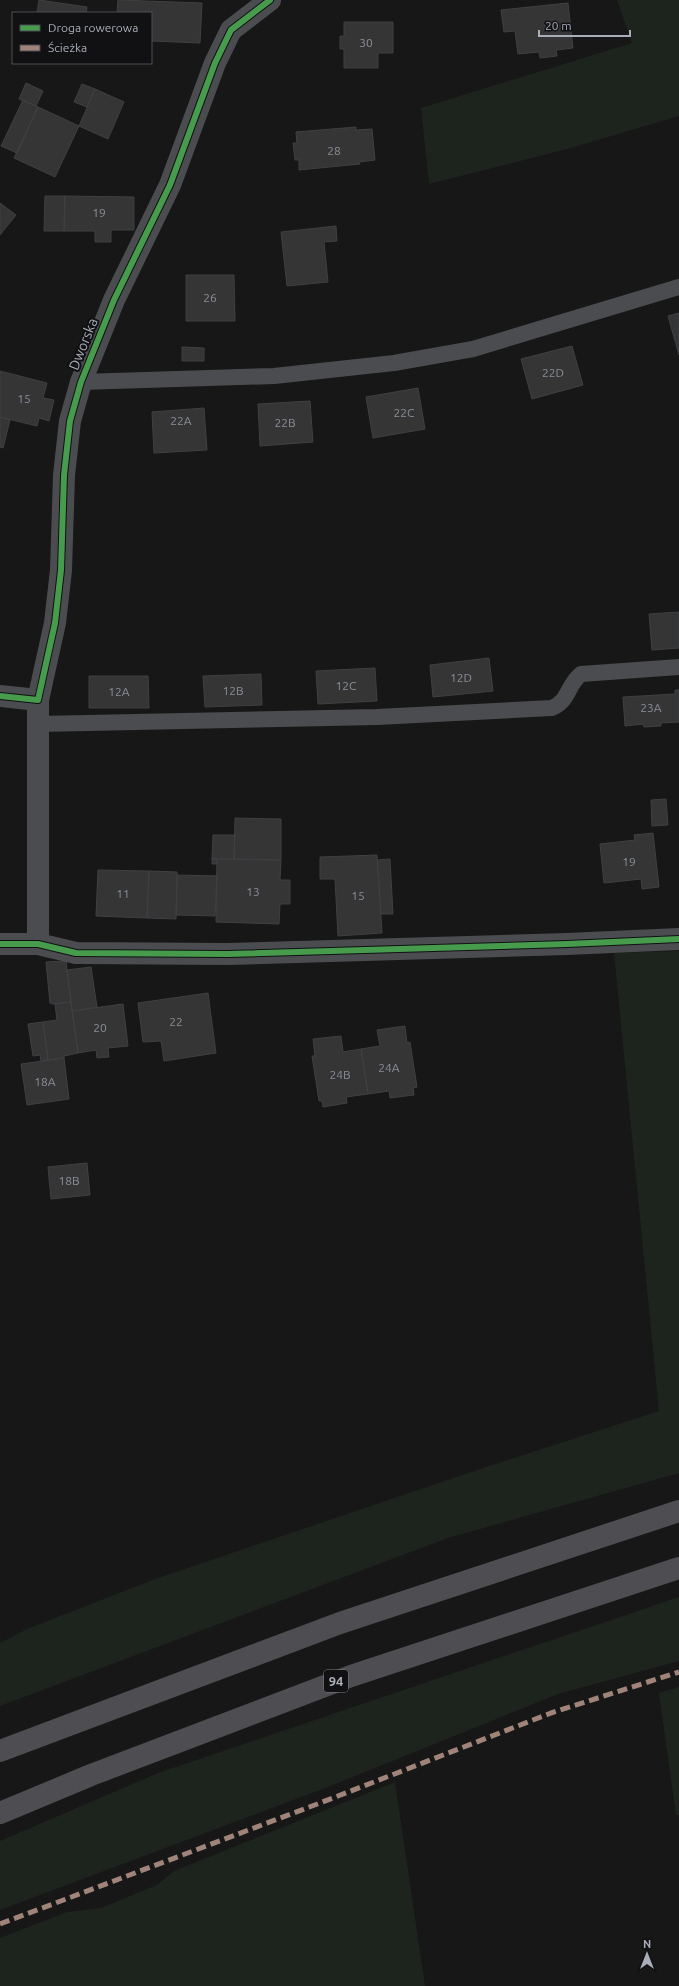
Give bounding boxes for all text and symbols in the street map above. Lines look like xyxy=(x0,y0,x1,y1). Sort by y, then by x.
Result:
legend xyxy=(12,12,152,64)
scale bar xyxy=(539,12,630,38)
text: 20 m xyxy=(545,19,572,32)
text: Droga rowerowa xyxy=(48,21,138,34)
house number: 30 xyxy=(359,36,373,49)
text: Ścieżka xyxy=(48,41,87,54)
house number: 28 xyxy=(327,144,341,157)
house number: 19 xyxy=(92,206,106,219)
house number: 26 xyxy=(203,291,217,304)
street label: Dworska xyxy=(65,316,101,372)
house number: 22D xyxy=(542,366,564,379)
house number: 15 xyxy=(17,392,31,405)
house number: 22C xyxy=(394,406,415,419)
house number: 22A xyxy=(170,414,192,427)
house number: 22B xyxy=(274,416,296,429)
house number: 12D xyxy=(450,671,472,684)
house number: 12C xyxy=(336,679,357,692)
house number: 12B xyxy=(222,684,244,697)
house number: 12A xyxy=(108,685,130,698)
house number: 23A xyxy=(640,701,662,714)
house number: 19 xyxy=(622,855,636,868)
house number: 13 xyxy=(246,885,260,898)
house number: 11 xyxy=(116,887,130,900)
house number: 15 xyxy=(351,889,365,902)
house number: 22 xyxy=(169,1015,183,1028)
house number: 20 xyxy=(93,1021,107,1034)
house number: 24A xyxy=(378,1061,400,1074)
house number: 24B xyxy=(329,1068,351,1081)
house number: 18A xyxy=(34,1075,56,1088)
house number: 18B xyxy=(58,1174,80,1187)
road number: 94 xyxy=(324,1670,348,1692)
north arrow xyxy=(627,1934,667,1974)
text: N xyxy=(643,1938,651,1950)

